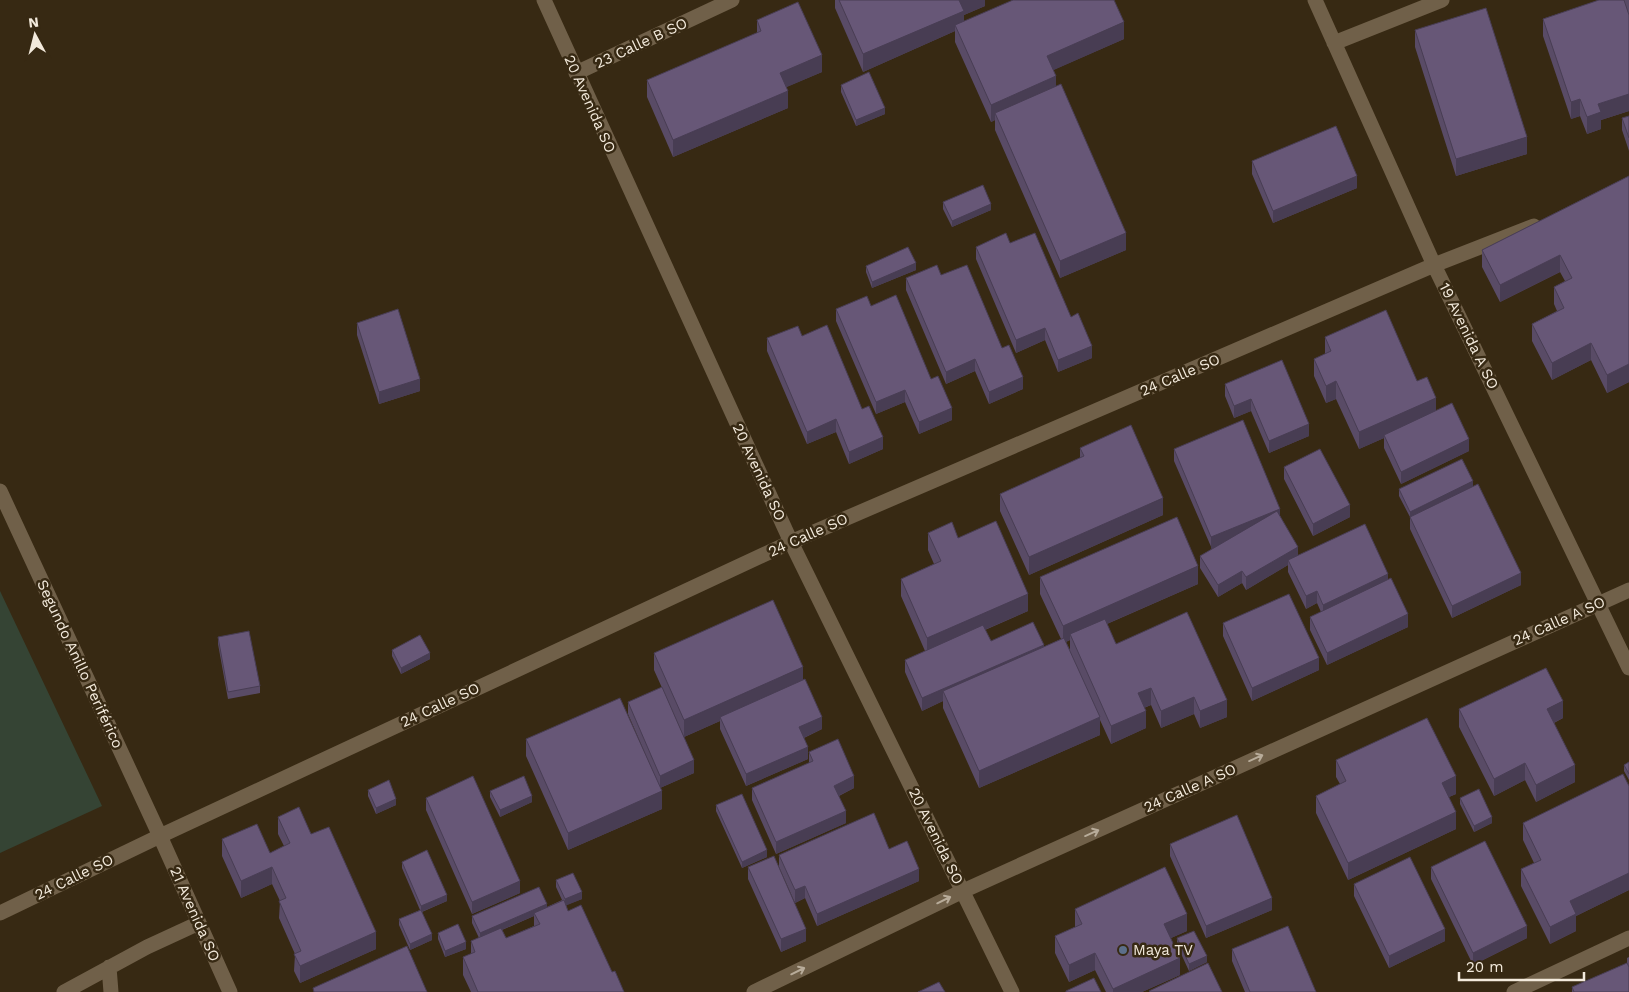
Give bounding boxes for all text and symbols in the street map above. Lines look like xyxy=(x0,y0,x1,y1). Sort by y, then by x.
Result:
north arrow xyxy=(10,10,60,60)
text: N xyxy=(27,14,40,31)
street label: 23 Calle B SO xyxy=(592,14,690,72)
street label: 20 Avenida SO xyxy=(560,52,620,156)
street label: 19 Avenida A SO xyxy=(1435,280,1503,392)
street label: 24 Calle SO xyxy=(1137,350,1223,400)
street label: 20 Avenida SO xyxy=(729,421,789,523)
street label: 24 Calle SO xyxy=(765,509,851,561)
street label: Segundo Anillo Periférico xyxy=(33,577,127,751)
street label: 24 Calle A SO xyxy=(1510,593,1608,649)
street label: 24 Calle SO xyxy=(398,679,482,731)
one-way arrow xyxy=(1248,753,1263,763)
street label: 24 Calle A SO xyxy=(1141,760,1239,816)
street label: 20 Avenida SO xyxy=(905,785,967,887)
one-way arrow xyxy=(1084,827,1099,837)
street label: 24 Calle SO xyxy=(32,850,116,904)
street label: 21 Avenida SO xyxy=(166,864,224,964)
one-way arrow xyxy=(937,895,952,905)
place label: Maya TV xyxy=(1133,941,1193,959)
marker: Maya TV xyxy=(1117,944,1129,956)
scale bar xyxy=(1459,950,1584,982)
text: 20 m xyxy=(1466,958,1504,976)
one-way arrow xyxy=(790,966,805,975)

